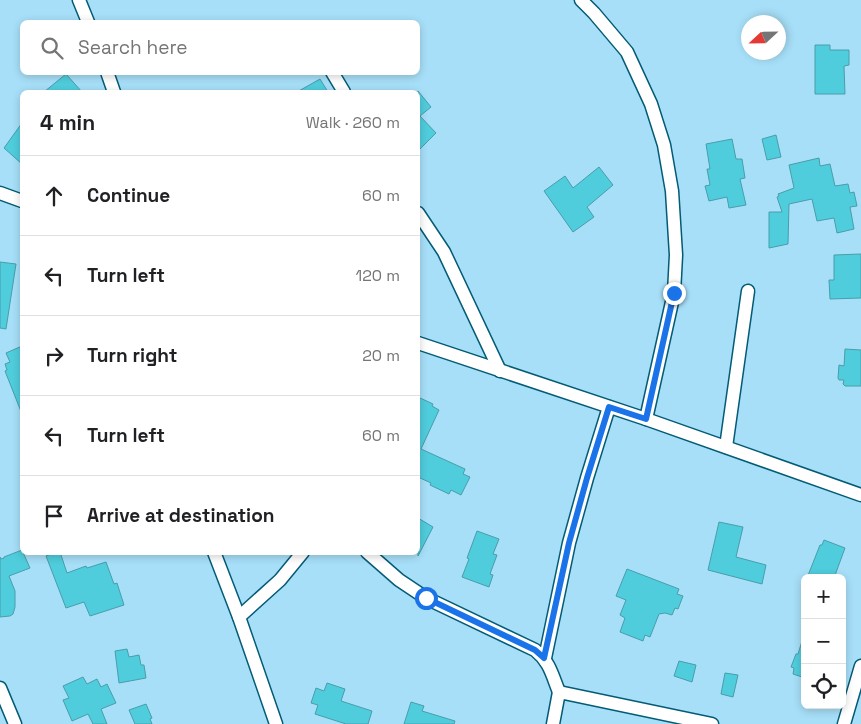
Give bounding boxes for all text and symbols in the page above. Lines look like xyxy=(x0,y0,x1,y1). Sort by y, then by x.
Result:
north arrow xyxy=(741,15,786,60)
search box xyxy=(20,20,420,75)
icon: search xyxy=(38,34,66,62)
text: Search here xyxy=(78,35,188,60)
text: 4 min xyxy=(40,109,95,136)
text: Walk · 260 m xyxy=(306,112,400,133)
icon: ahead xyxy=(40,182,68,210)
text: Continue xyxy=(87,183,170,208)
text: 60 m xyxy=(362,185,400,206)
icon: left xyxy=(40,262,68,290)
text: Turn left xyxy=(87,263,165,288)
text: 120 m xyxy=(356,265,400,286)
route end xyxy=(663,282,686,305)
icon: right xyxy=(40,342,68,370)
text: Turn right xyxy=(87,343,177,368)
text: 20 m xyxy=(362,345,400,366)
icon: left xyxy=(40,422,68,450)
text: Turn left xyxy=(87,423,165,448)
text: 60 m xyxy=(362,425,400,446)
icon: arrive xyxy=(40,502,68,530)
text: Arrive at destination xyxy=(87,503,275,528)
map controls xyxy=(801,574,846,709)
button: + xyxy=(801,574,846,619)
route start xyxy=(415,587,438,610)
button: − xyxy=(801,619,846,664)
button: locate xyxy=(801,664,846,709)

